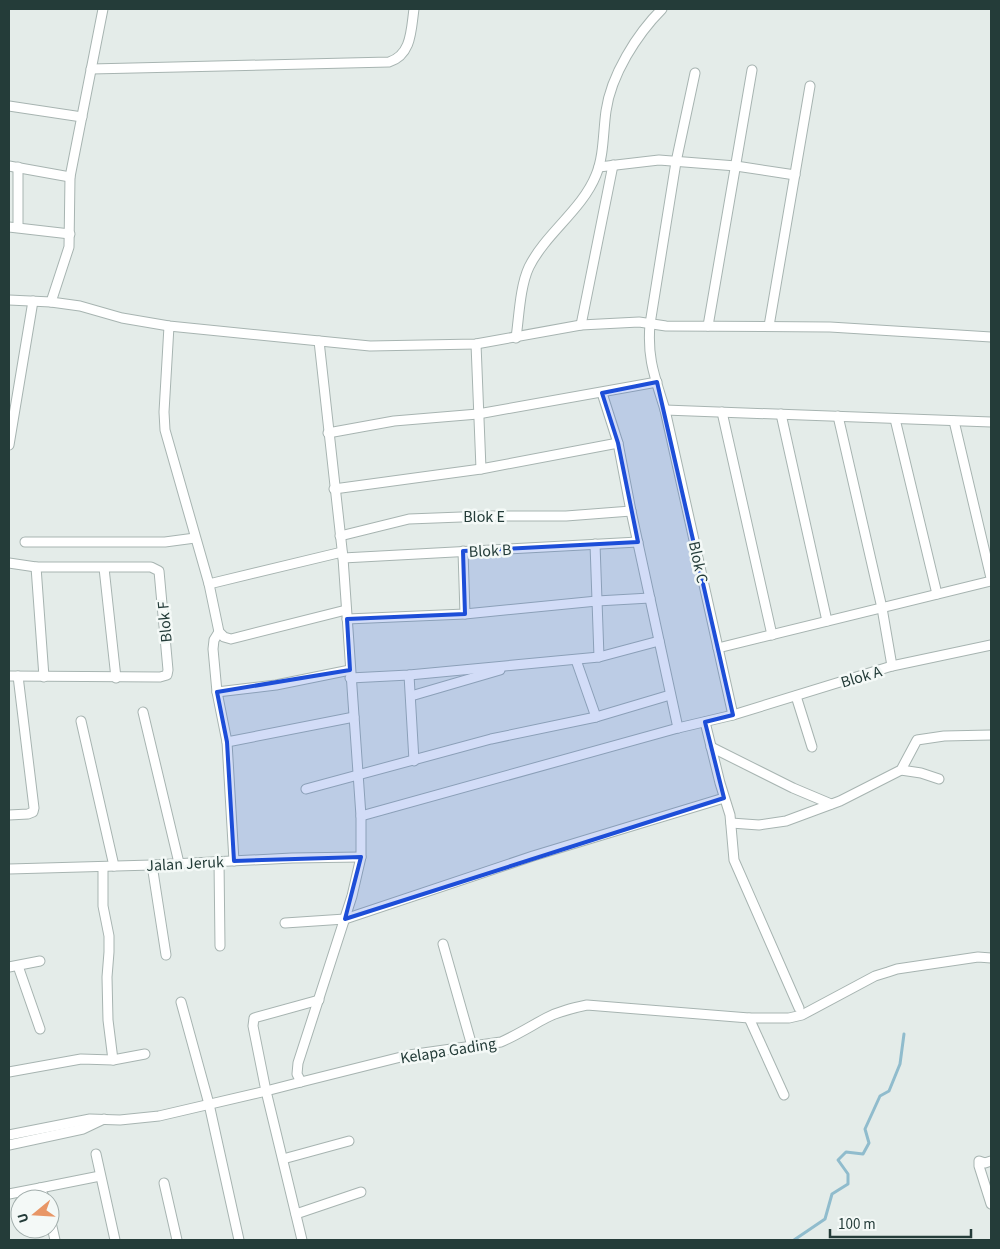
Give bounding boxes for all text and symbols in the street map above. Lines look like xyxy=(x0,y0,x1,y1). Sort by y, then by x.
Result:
street label: Blok E xyxy=(463,506,505,528)
street label: Blok B xyxy=(468,539,512,563)
street label: Blok C xyxy=(683,539,713,585)
street label: Blok F xyxy=(152,600,178,643)
street label: Blok A xyxy=(838,660,885,694)
street label: Jalan Jeruk xyxy=(146,851,224,877)
street label: Kelapa Gading xyxy=(399,1033,498,1069)
north arrow xyxy=(10,1189,60,1239)
scale bar xyxy=(830,1206,971,1238)
text: U xyxy=(13,1210,35,1225)
text: 100 m xyxy=(838,1214,876,1235)

